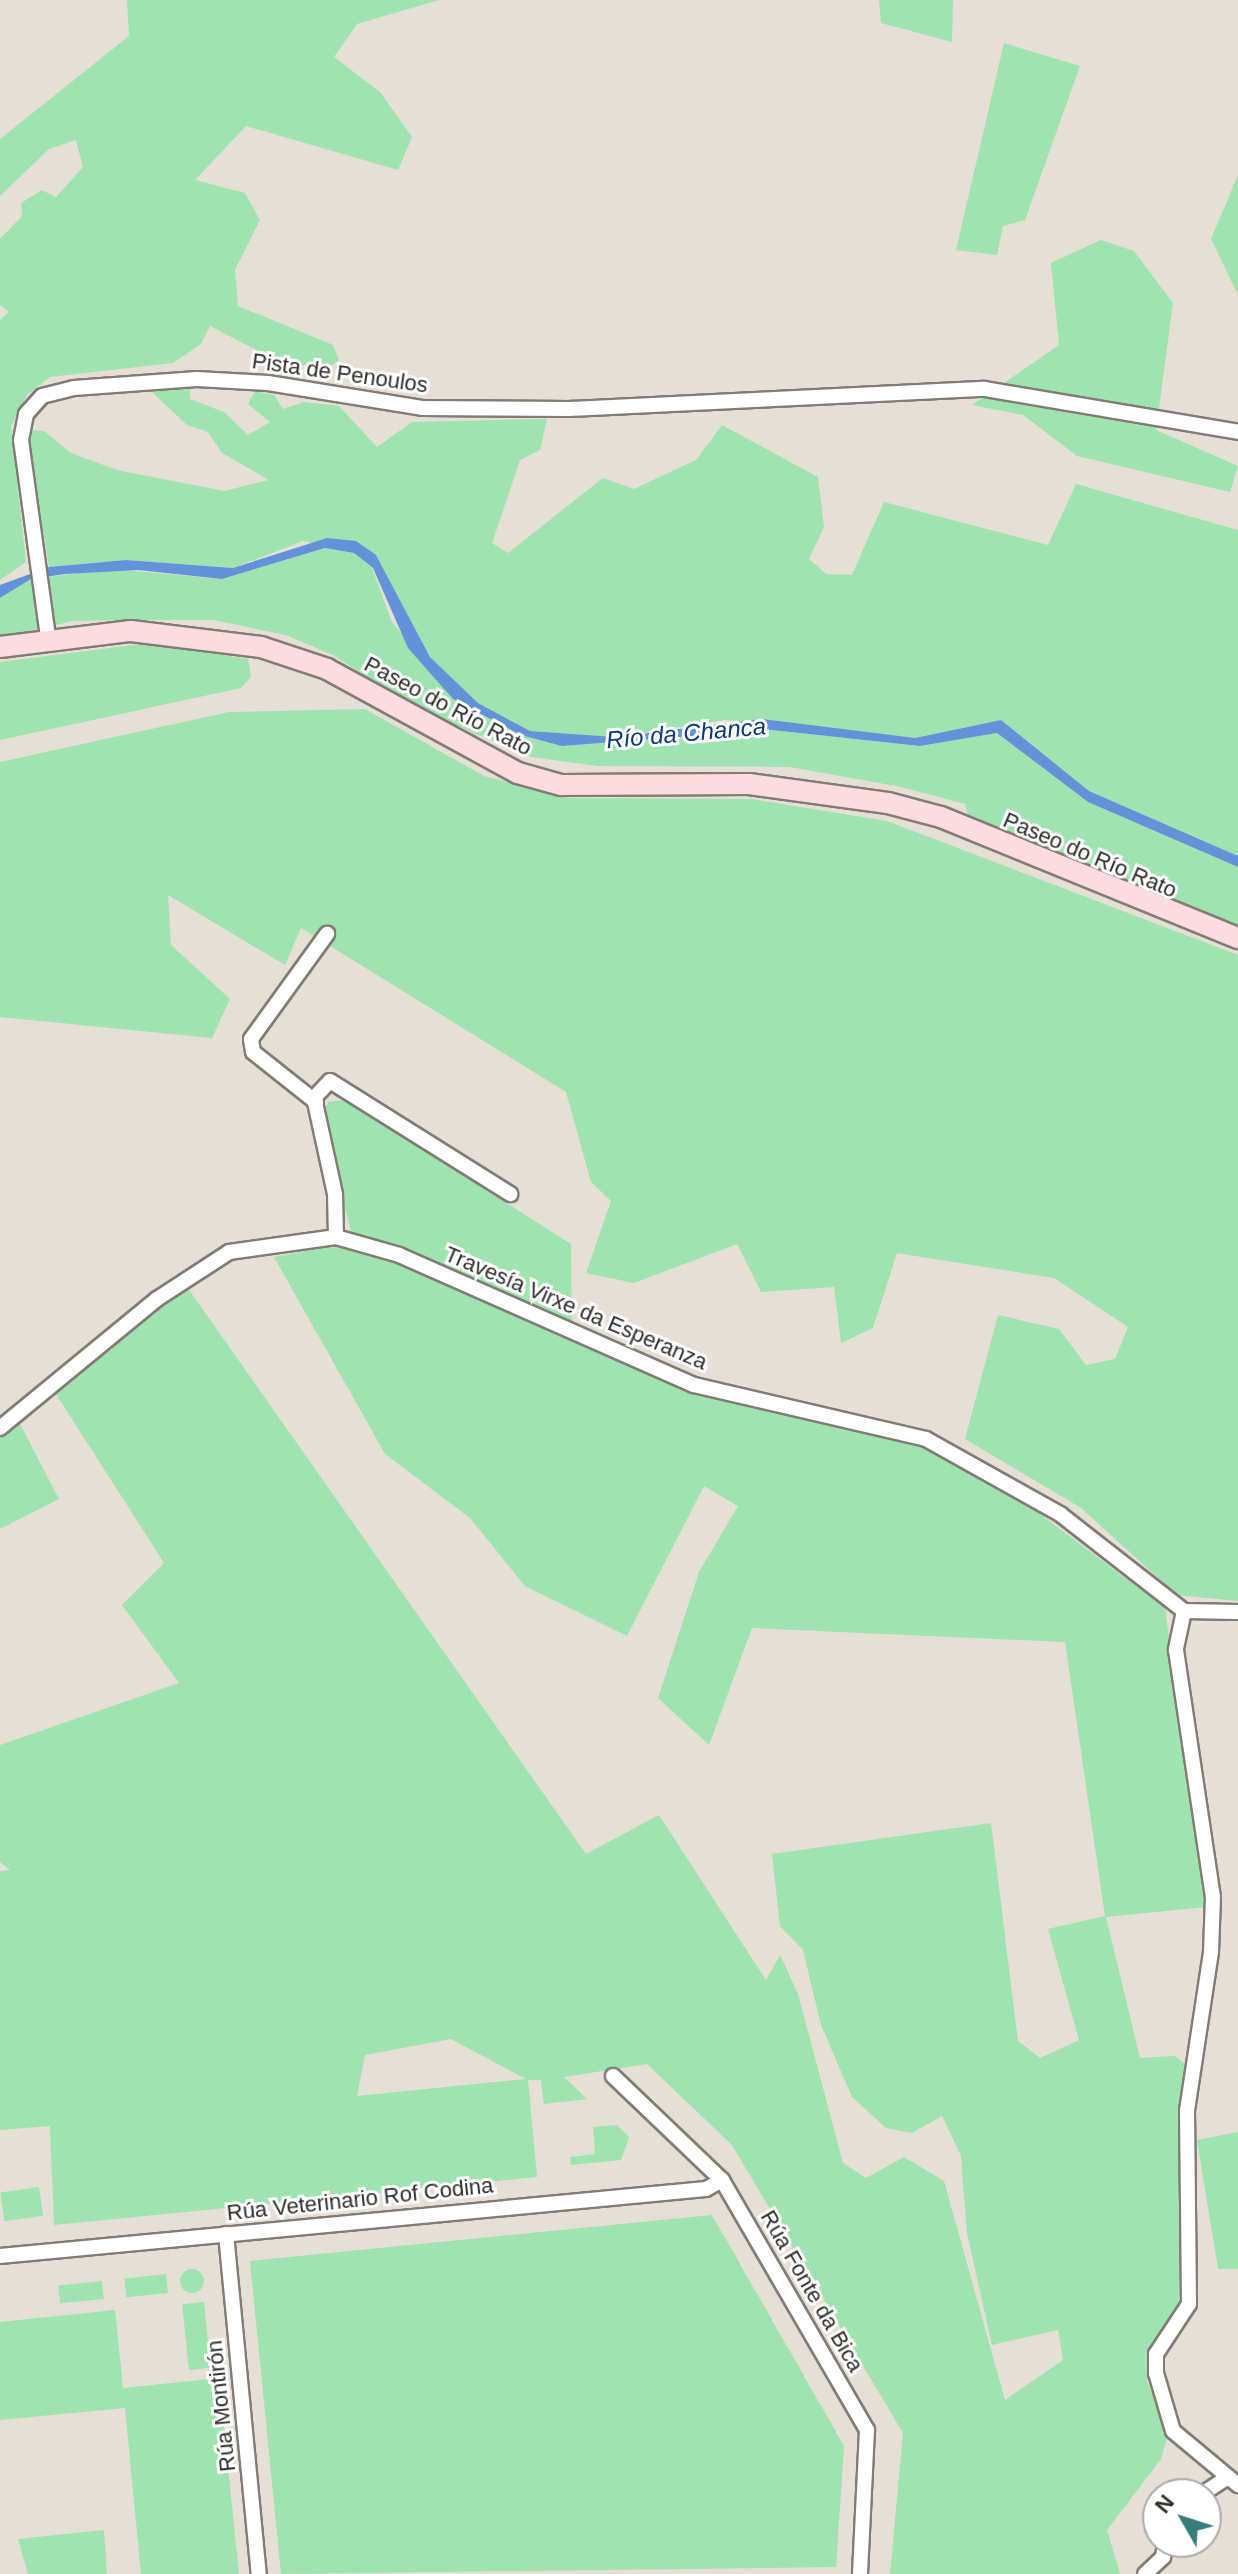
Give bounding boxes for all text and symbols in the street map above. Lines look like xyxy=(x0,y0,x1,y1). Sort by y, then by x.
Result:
street label: Pista de Penoulos xyxy=(250,348,430,398)
street label: Paseo do Río Rato xyxy=(360,651,536,761)
water label: Río da Chanca xyxy=(605,712,767,754)
street label: Paseo do Río Rato xyxy=(999,807,1181,903)
street label: Travesía Virxe da Esperanza xyxy=(441,1241,711,1375)
street label: Rúa Veterinario Rof Codina xyxy=(225,2172,495,2226)
street label: Rúa Fonte da Bica xyxy=(755,2205,869,2377)
street label: Rúa Montirón xyxy=(201,2339,241,2473)
north arrow xyxy=(1142,2478,1222,2558)
text: N xyxy=(1150,2490,1179,2518)

